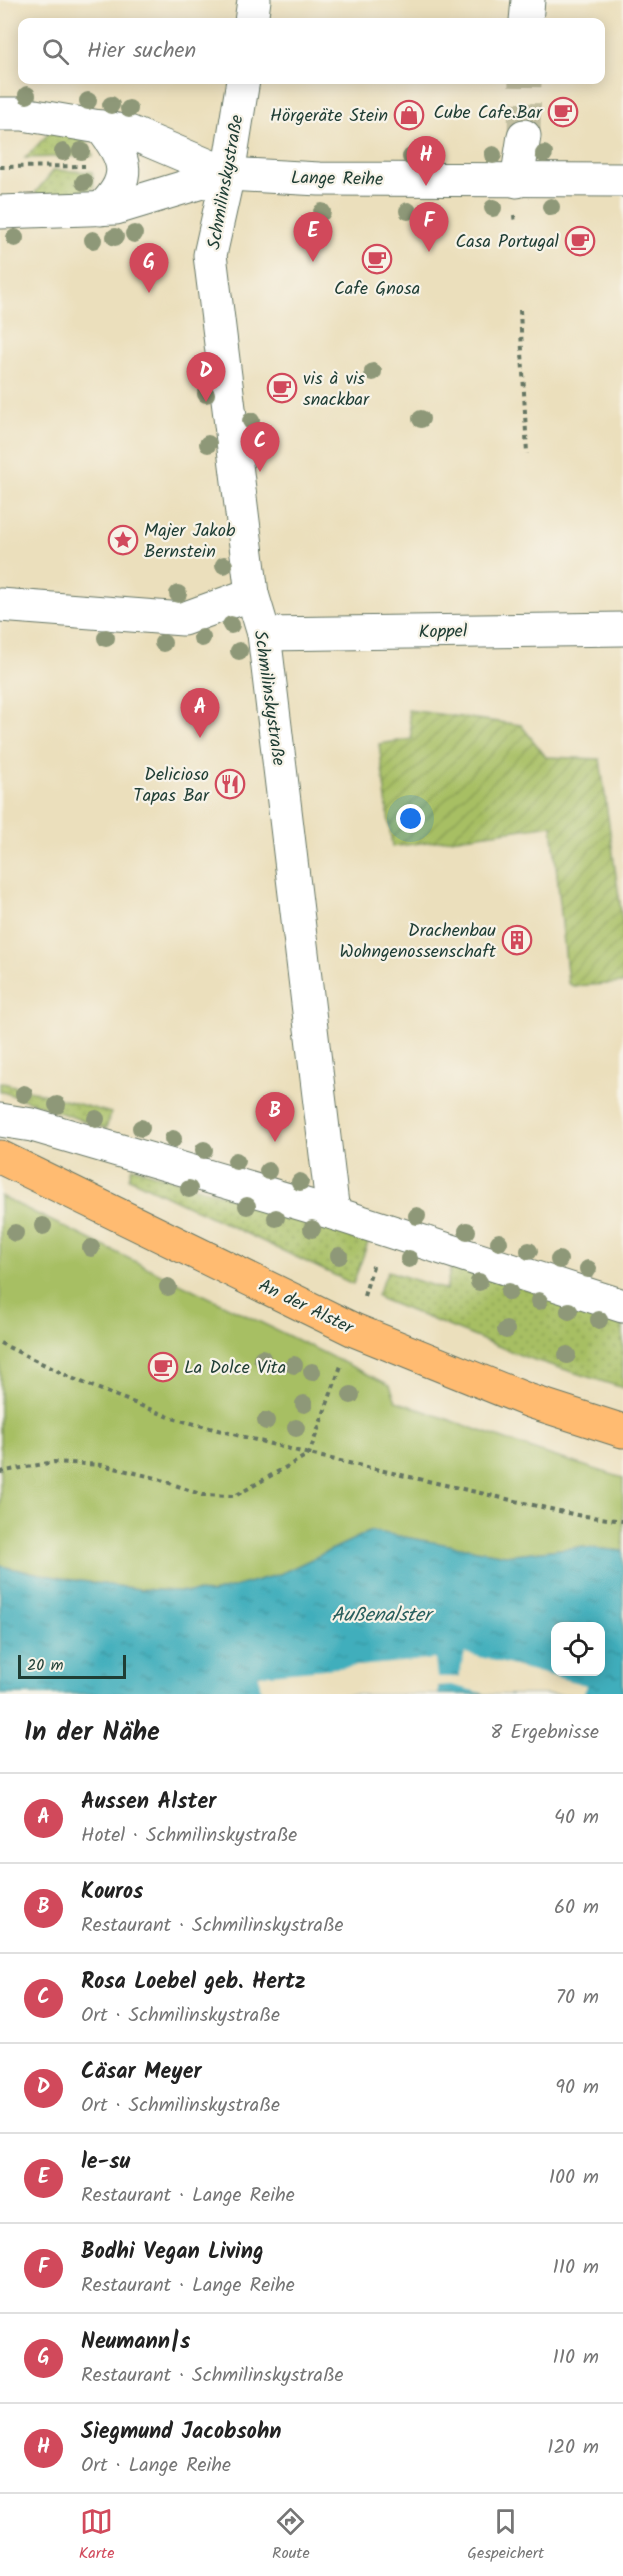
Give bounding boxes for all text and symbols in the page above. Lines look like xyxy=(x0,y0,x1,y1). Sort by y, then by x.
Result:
search box xyxy=(18,18,605,84)
text: Hier suchen xyxy=(87,34,196,69)
icon: search xyxy=(39,35,72,68)
cafe icon: Cube Cafe.Bar xyxy=(547,96,579,128)
shop icon: Hörgeräte Stein xyxy=(393,99,425,131)
place label: Cube Cafe.Bar xyxy=(434,99,543,128)
place label: Hörgeräte Stein xyxy=(270,102,388,131)
street label: Schmilinskystraße xyxy=(200,113,253,252)
pin: H xyxy=(406,136,446,186)
street label: Lange Reihe xyxy=(291,164,383,195)
pin: F xyxy=(410,202,448,252)
pin: E xyxy=(294,212,332,262)
cafe icon: Casa Portugal xyxy=(564,225,596,257)
place label: Casa Portugal xyxy=(456,228,560,257)
cafe icon: Cafe Gnosa xyxy=(361,243,393,275)
pin: G xyxy=(130,244,168,293)
place label: Cafe Gnosa xyxy=(334,275,420,304)
pin: D xyxy=(186,352,226,402)
place label: vis à vis snackbar xyxy=(303,365,370,415)
cafe icon: vis à vis snackbar xyxy=(266,372,298,404)
pin: C xyxy=(240,422,280,472)
place label: Majer Jakob Bernstein xyxy=(144,517,236,567)
place icon: Majer Jakob Bernstein xyxy=(107,524,139,556)
street label: Koppel xyxy=(419,618,468,647)
street label: Schmilinskystraße xyxy=(245,629,292,768)
pin: A xyxy=(180,688,220,738)
place label: Delicioso Tapas Bar xyxy=(133,761,210,811)
restaurant icon: Delicioso Tapas Bar xyxy=(214,768,246,800)
your location xyxy=(396,804,425,833)
place label: Drachenbau Wohngenossenschaft xyxy=(340,917,497,967)
building icon: Drachenbau Wohngenossenschaft xyxy=(501,924,533,956)
pin: B xyxy=(256,1092,294,1142)
street label: An der Alster xyxy=(253,1272,358,1343)
cafe icon: La Dolce Vita xyxy=(147,1351,179,1383)
place label: La Dolce Vita xyxy=(184,1354,286,1383)
water label: Außenalster xyxy=(331,1600,435,1632)
map controls xyxy=(551,1622,605,1676)
button: locate xyxy=(551,1622,605,1676)
scale bar xyxy=(18,1652,126,1680)
text: 20 m xyxy=(27,1653,63,1678)
text: In der Nähe xyxy=(24,1712,160,1754)
text: 8 Ergebnisse xyxy=(490,1717,599,1749)
text: Aussen Alster xyxy=(81,1785,216,1820)
text: A xyxy=(37,1802,50,1834)
text: 40 m xyxy=(554,1802,599,1834)
text: Hotel · Schmilinskystraße xyxy=(81,1820,297,1852)
text: Kouros xyxy=(81,1875,143,1910)
text: B xyxy=(37,1892,50,1924)
text: 60 m xyxy=(554,1892,599,1924)
text: Restaurant · Schmilinskystraße xyxy=(81,1910,344,1942)
text: Rosa Loebel geb. Hertz xyxy=(81,1965,306,2000)
text: C xyxy=(37,1982,50,2014)
text: 70 m xyxy=(556,1982,599,2014)
text: Ort · Schmilinskystraße xyxy=(81,2000,280,2032)
text: Cäsar Meyer xyxy=(81,2055,201,2090)
text: D xyxy=(37,2072,50,2104)
text: 90 m xyxy=(555,2072,599,2104)
text: Ort · Schmilinskystraße xyxy=(81,2090,280,2122)
text: le-su xyxy=(81,2145,130,2180)
text: E xyxy=(38,2162,49,2194)
text: 100 m xyxy=(549,2162,599,2194)
text: Restaurant · Lange Reihe xyxy=(81,2180,295,2212)
text: Bodhi Vegan Living xyxy=(81,2235,264,2270)
text: F xyxy=(38,2252,49,2284)
text: 110 m xyxy=(553,2252,599,2284)
text: Restaurant · Lange Reihe xyxy=(81,2270,295,2302)
text: Neumann|s xyxy=(81,2325,190,2360)
text: G xyxy=(38,2342,49,2374)
text: 110 m xyxy=(553,2342,599,2374)
text: Restaurant · Schmilinskystraße xyxy=(81,2360,344,2392)
text: Siegmund Jacobsohn xyxy=(81,2415,281,2450)
text: H xyxy=(37,2432,50,2464)
text: 120 m xyxy=(547,2432,599,2464)
text: Ort · Lange Reihe xyxy=(81,2450,231,2482)
tab: Karte xyxy=(79,2505,114,2566)
tab: Route xyxy=(272,2505,310,2566)
tab: Gespeichert xyxy=(467,2505,544,2566)

